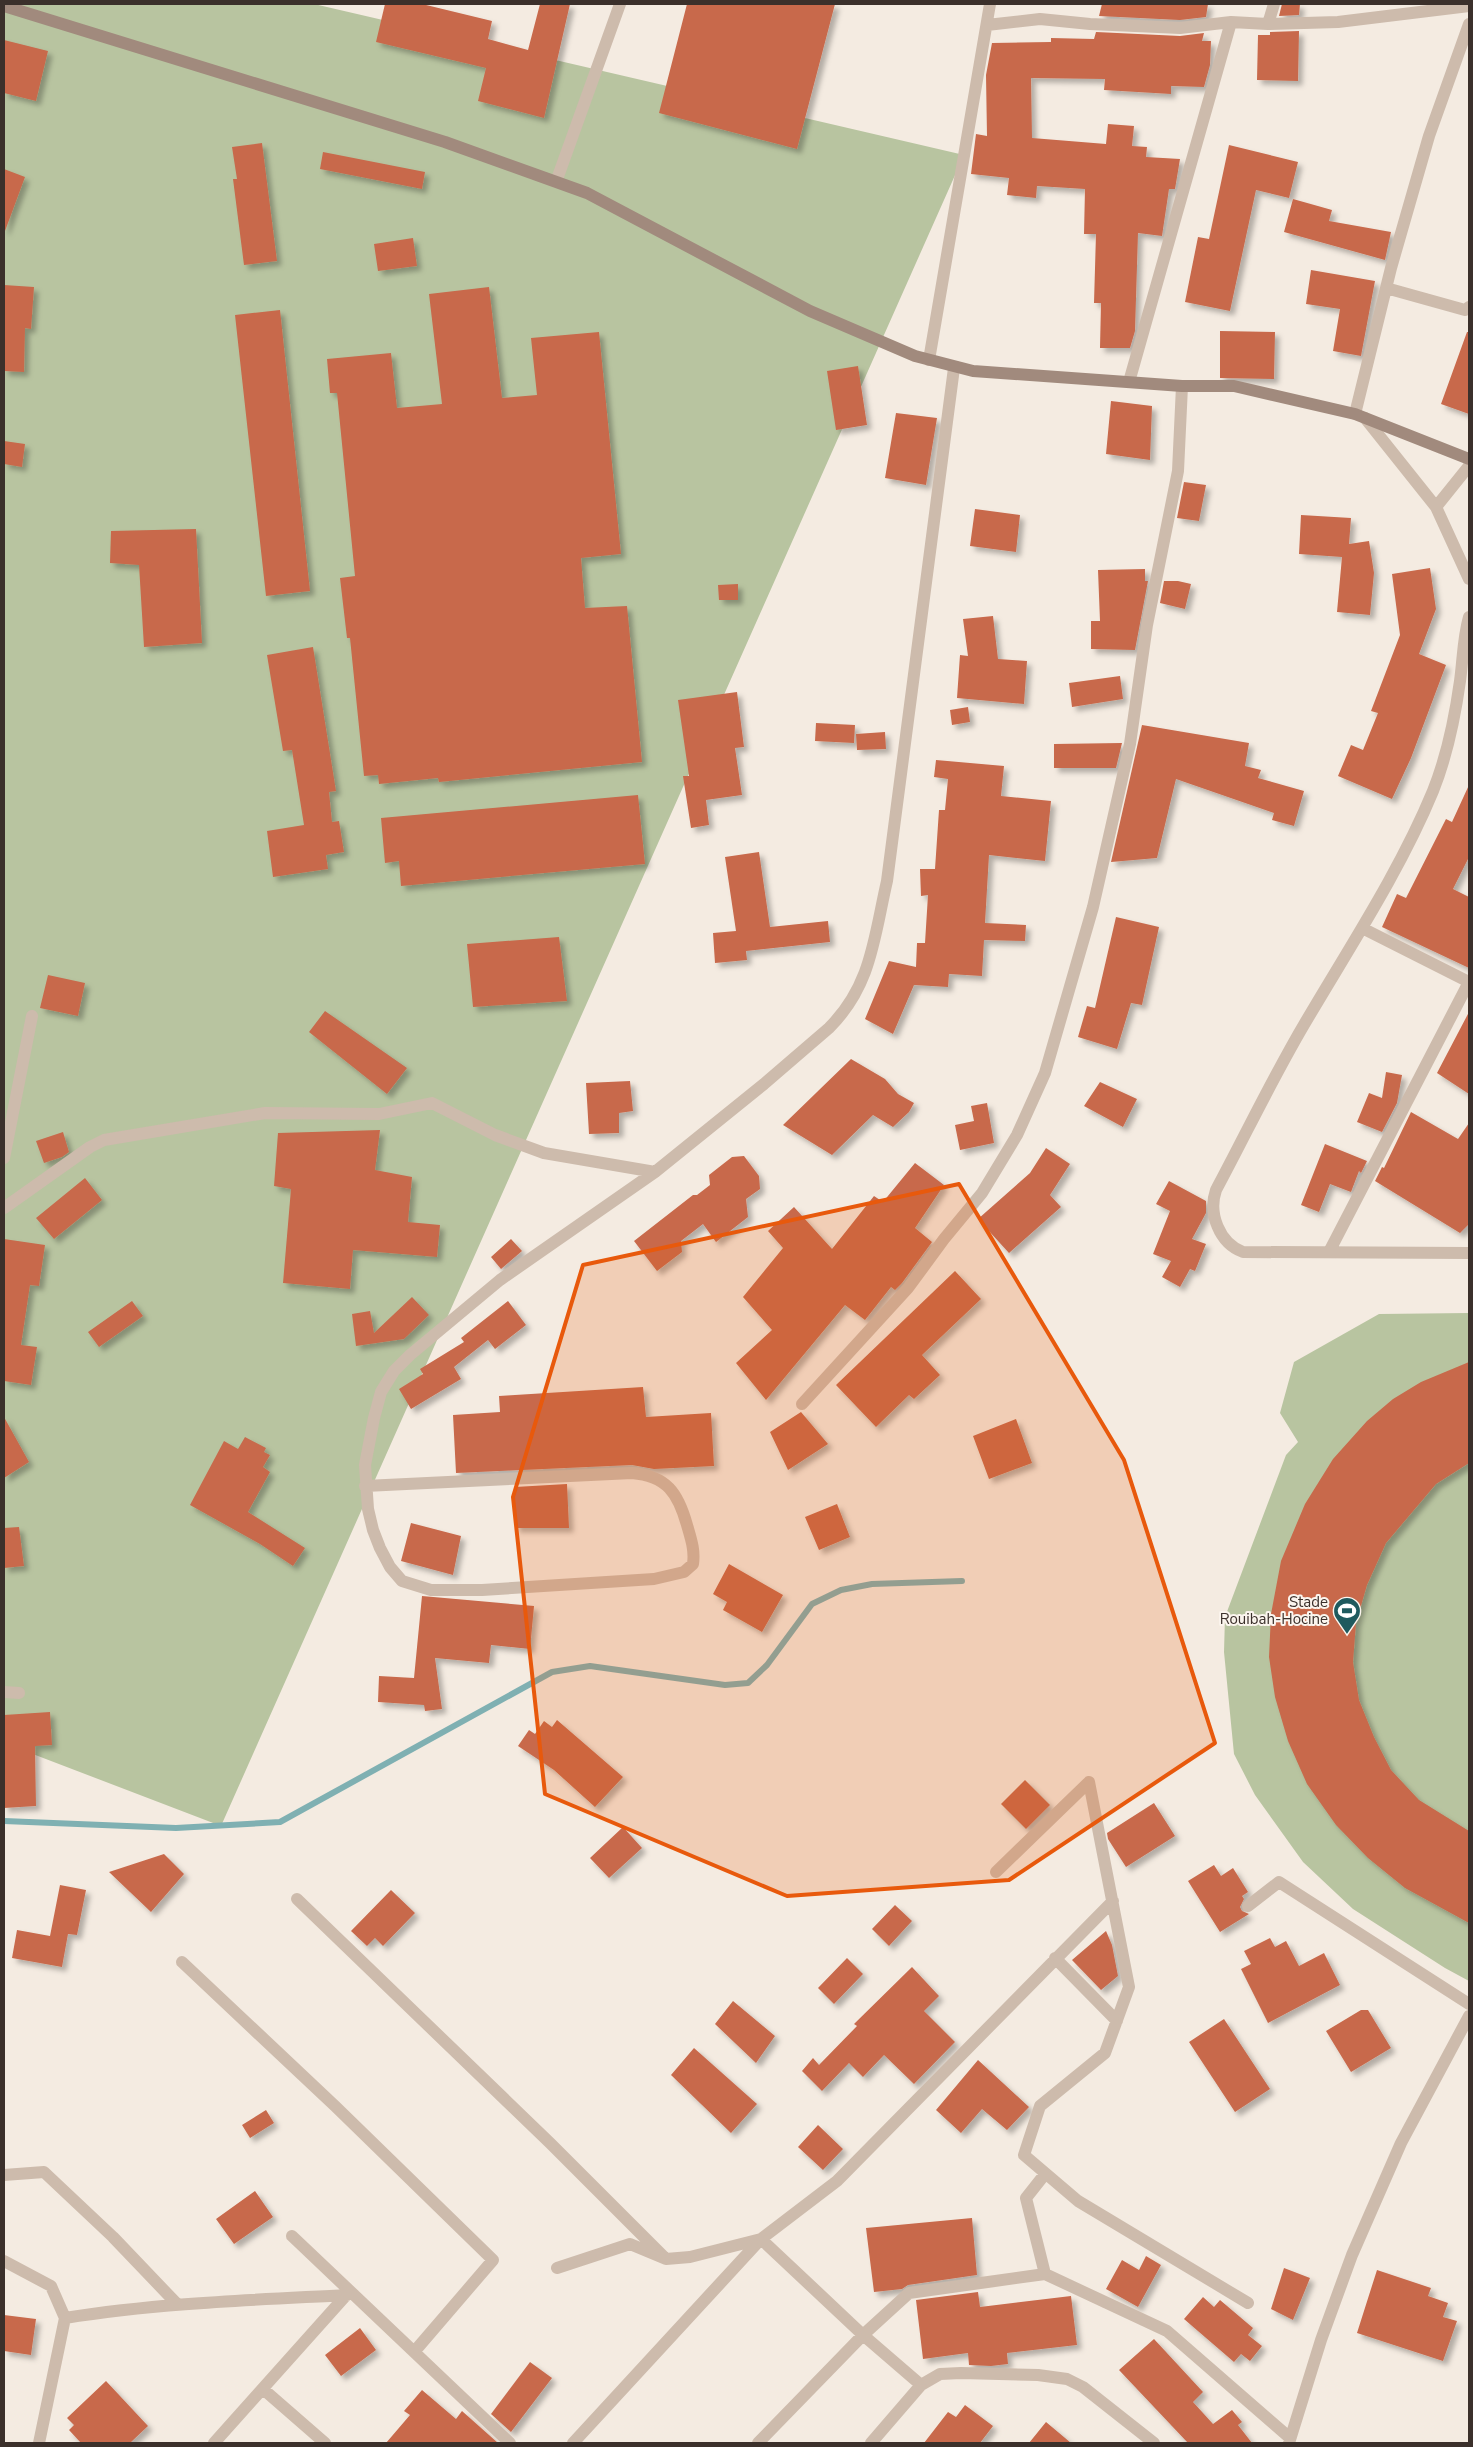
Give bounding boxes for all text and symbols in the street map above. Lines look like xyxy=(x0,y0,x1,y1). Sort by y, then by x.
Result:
place label: Stade Rouibah-Hocine xyxy=(1220,1592,1328,1629)
sports icon: Stade Rouibah-Hocine xyxy=(1332,1596,1362,1635)

